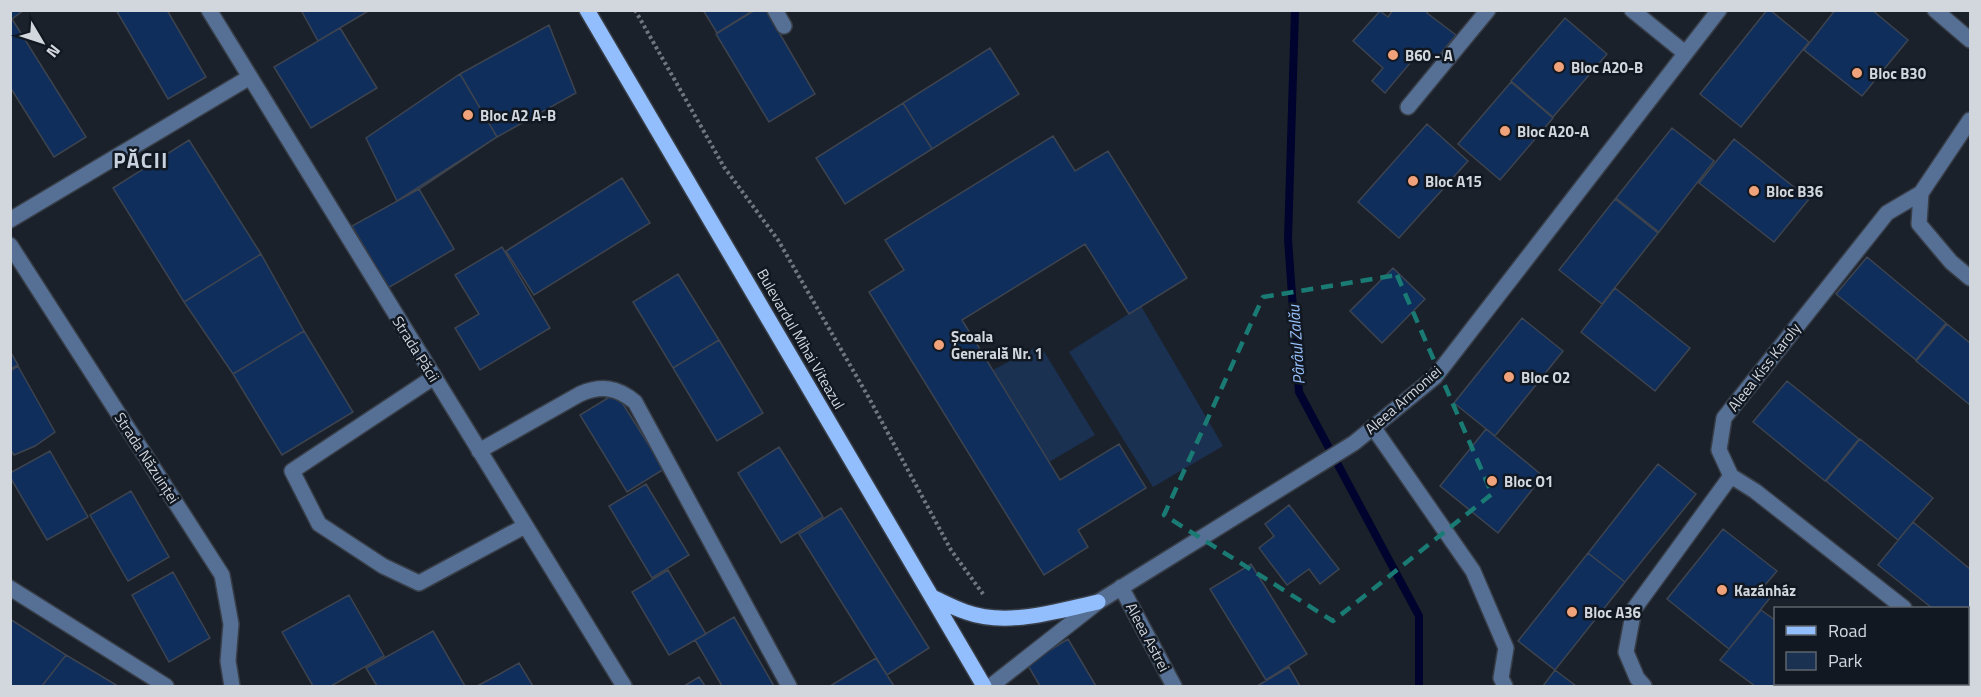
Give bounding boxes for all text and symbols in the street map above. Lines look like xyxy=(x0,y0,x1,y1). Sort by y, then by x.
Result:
north arrow xyxy=(12,12,72,72)
text: N xyxy=(41,40,66,63)
place label: B60 - A xyxy=(1405,44,1453,67)
marker: B60 - A xyxy=(1386,48,1400,62)
place label: Bloc A20-B xyxy=(1571,56,1643,79)
marker: Bloc A20-B xyxy=(1552,60,1566,74)
place label: Bloc B30 xyxy=(1869,62,1927,85)
marker: Bloc B30 xyxy=(1850,66,1864,80)
place label: Bloc A2 A-B xyxy=(480,104,556,127)
marker: Bloc A2 A-B xyxy=(461,108,475,122)
place label: Bloc A20-A xyxy=(1517,120,1589,143)
marker: Bloc A20-A xyxy=(1498,124,1512,138)
district label: PĂCII xyxy=(113,144,169,176)
place label: Bloc A15 xyxy=(1425,170,1482,193)
marker: Bloc A15 xyxy=(1406,174,1420,188)
place label: Bloc B36 xyxy=(1766,180,1823,203)
marker: Bloc B36 xyxy=(1747,184,1761,198)
street label: Bulevardul Mihai Viteazul xyxy=(751,264,851,414)
water label: Pârâul Zalău xyxy=(1281,303,1311,386)
street label: Strada Păcii xyxy=(387,311,445,387)
street label: Aleea Kiss Karoly xyxy=(1722,318,1806,416)
place label: Școala Generală Nr. 1 xyxy=(951,325,1043,365)
marker: Școala Generală Nr. 1 xyxy=(932,338,946,352)
street label: Aleea Armoniei xyxy=(1360,360,1446,440)
place label: Bloc O2 xyxy=(1521,366,1570,389)
marker: Bloc O2 xyxy=(1502,370,1516,384)
street label: Strada Năzuinței xyxy=(109,408,185,508)
place label: Bloc O1 xyxy=(1504,470,1553,493)
marker: Bloc O1 xyxy=(1485,474,1499,488)
place label: Kazánház xyxy=(1734,579,1796,602)
marker: Kazánház xyxy=(1715,583,1729,597)
street label: Aleea Astrei xyxy=(1120,598,1176,676)
place label: Bloc A36 xyxy=(1584,601,1641,624)
marker: Bloc A36 xyxy=(1565,605,1579,619)
legend xyxy=(1774,607,1969,685)
text: Road xyxy=(1828,617,1867,644)
text: Park xyxy=(1828,647,1863,674)

